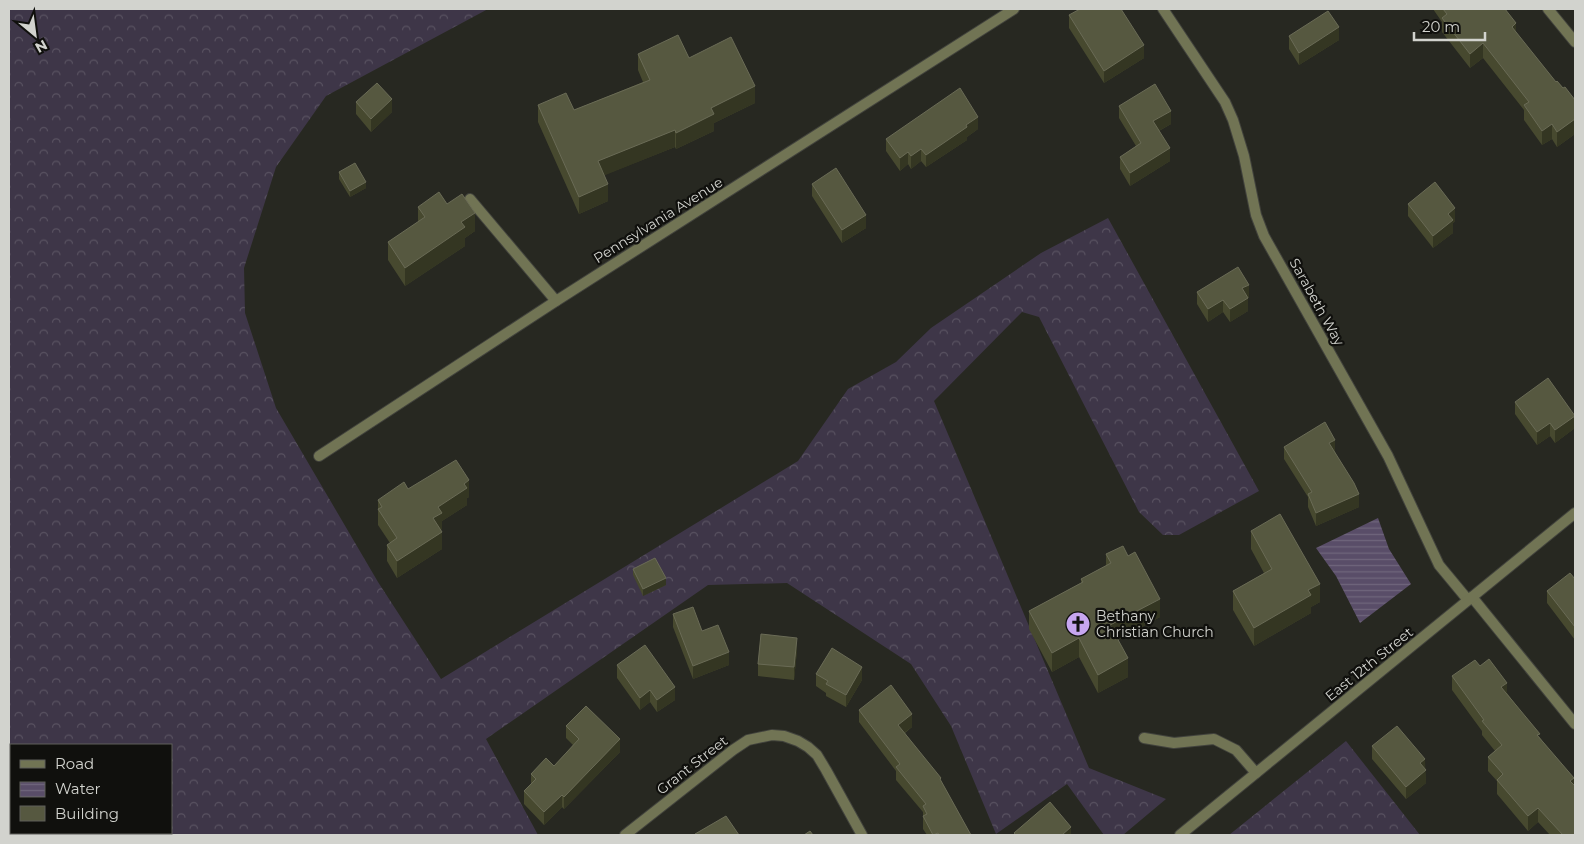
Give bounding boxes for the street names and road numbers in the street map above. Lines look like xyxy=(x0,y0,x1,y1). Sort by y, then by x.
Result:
street label: Pennsylvania Avenue xyxy=(590,173,726,267)
street label: Sarabeth Way xyxy=(1286,255,1349,349)
street label: East 12th Street xyxy=(1321,623,1417,705)
street label: Grant Street xyxy=(653,731,731,798)

